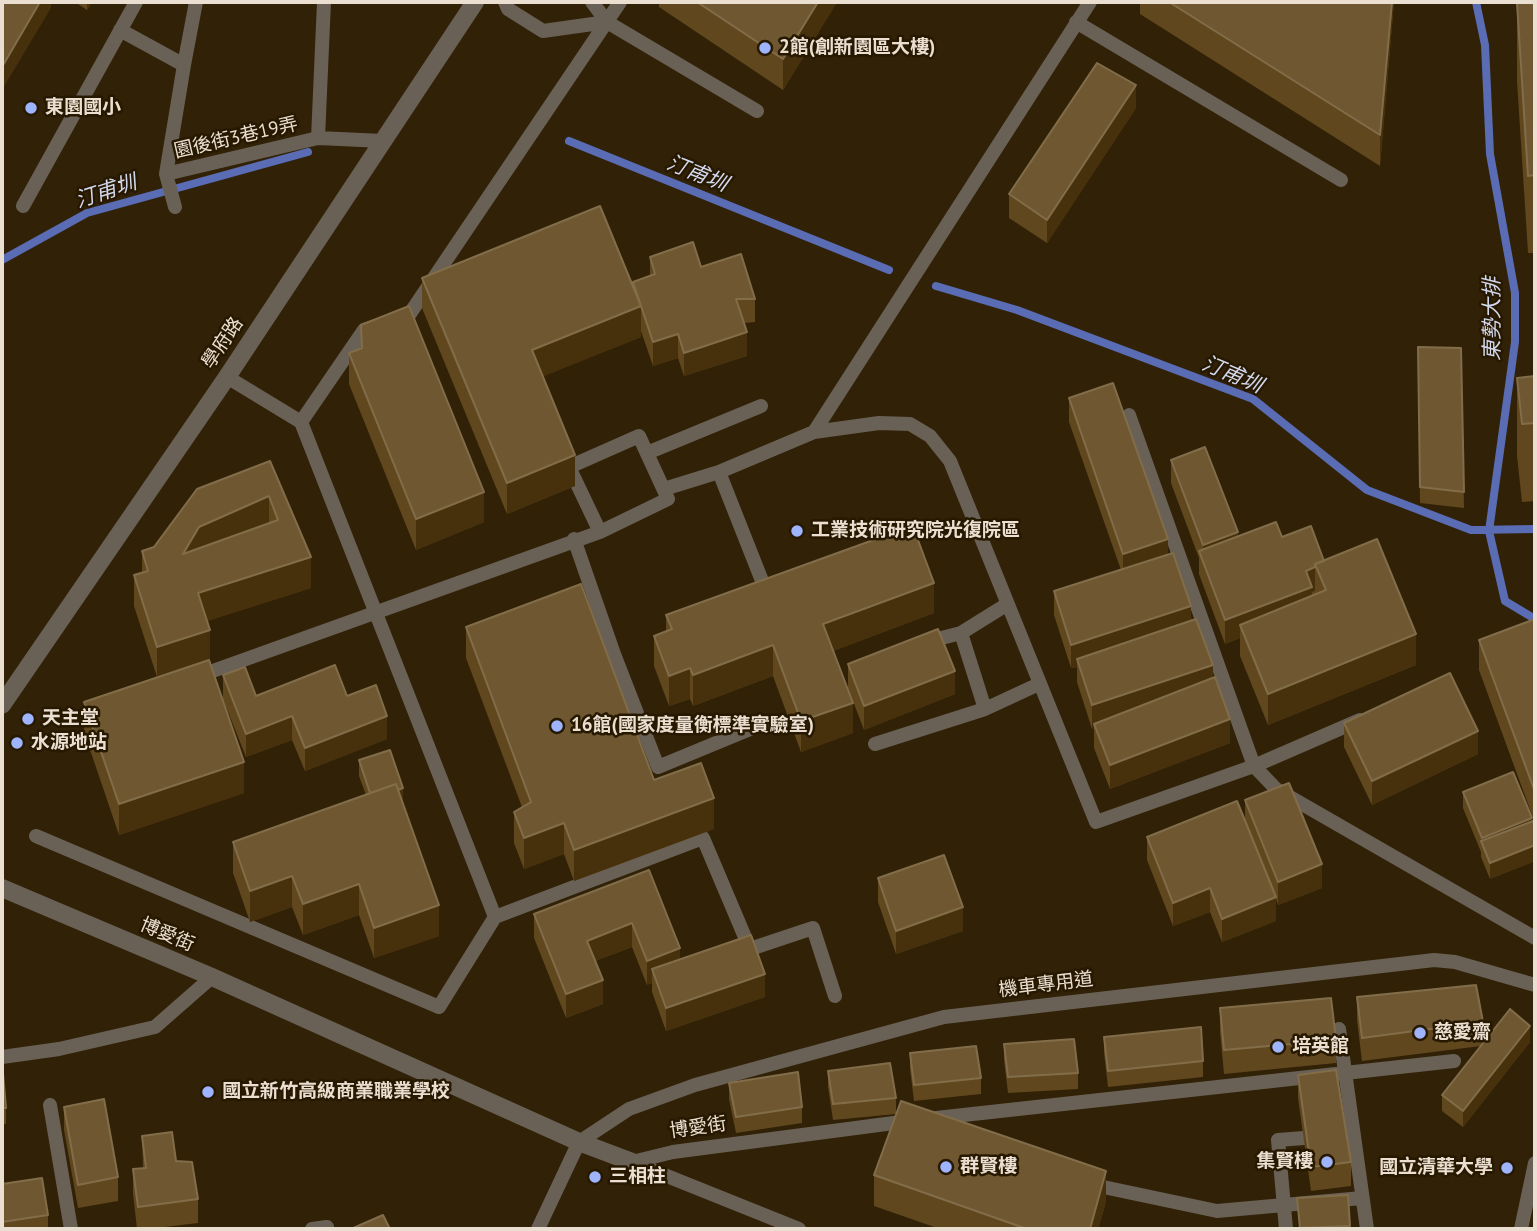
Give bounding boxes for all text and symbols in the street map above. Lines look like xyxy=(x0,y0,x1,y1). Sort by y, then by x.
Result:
place label: 2館(創新園區大樓) xyxy=(779,37,935,59)
marker: 2館(創新園區大樓) xyxy=(757,40,773,56)
place label: 東園國小 xyxy=(45,97,121,119)
marker: 東園國小 xyxy=(23,100,39,116)
street label: 園後街3巷19弄 xyxy=(172,113,300,163)
water label: 汀甫圳 xyxy=(663,151,731,197)
water label: 汀甫圳 xyxy=(72,170,140,214)
water label: 東勢大排 xyxy=(1480,277,1506,361)
street label: 學府路 xyxy=(198,313,248,373)
water label: 汀甫圳 xyxy=(1198,351,1266,399)
place label: 工業技術研究院光復院區 xyxy=(811,520,1020,542)
marker: 工業技術研究院光復院區 xyxy=(789,523,805,539)
place label: 天主堂 xyxy=(42,708,99,730)
marker: 天主堂 xyxy=(20,711,36,727)
place label: 16館(國家度量衡標準實驗室) xyxy=(571,715,814,737)
marker: 16館(國家度量衡標準實驗室) xyxy=(549,718,565,734)
place label: 水源地站 xyxy=(31,732,107,754)
marker: 水源地站 xyxy=(9,735,25,751)
street label: 博愛街 xyxy=(136,913,198,957)
street label: 機車專用道 xyxy=(997,968,1095,1002)
place label: 慈愛齋 xyxy=(1434,1022,1491,1044)
marker: 慈愛齋 xyxy=(1412,1025,1428,1041)
place label: 培英館 xyxy=(1292,1036,1349,1058)
marker: 培英館 xyxy=(1270,1039,1286,1055)
place label: 國立新竹高級商業職業學校 xyxy=(222,1081,450,1103)
marker: 國立新竹高級商業職業學校 xyxy=(200,1084,216,1100)
street label: 博愛街 xyxy=(668,1113,728,1143)
place label: 集賢樓 xyxy=(1256,1151,1313,1173)
marker: 集賢樓 xyxy=(1319,1154,1335,1170)
place label: 群賢樓 xyxy=(960,1156,1017,1178)
place label: 國立清華大學 xyxy=(1379,1157,1493,1179)
marker: 群賢樓 xyxy=(938,1159,954,1175)
marker: 國立清華大學 xyxy=(1499,1160,1515,1176)
place label: 三相柱 xyxy=(609,1166,666,1188)
marker: 三相柱 xyxy=(587,1169,603,1185)

